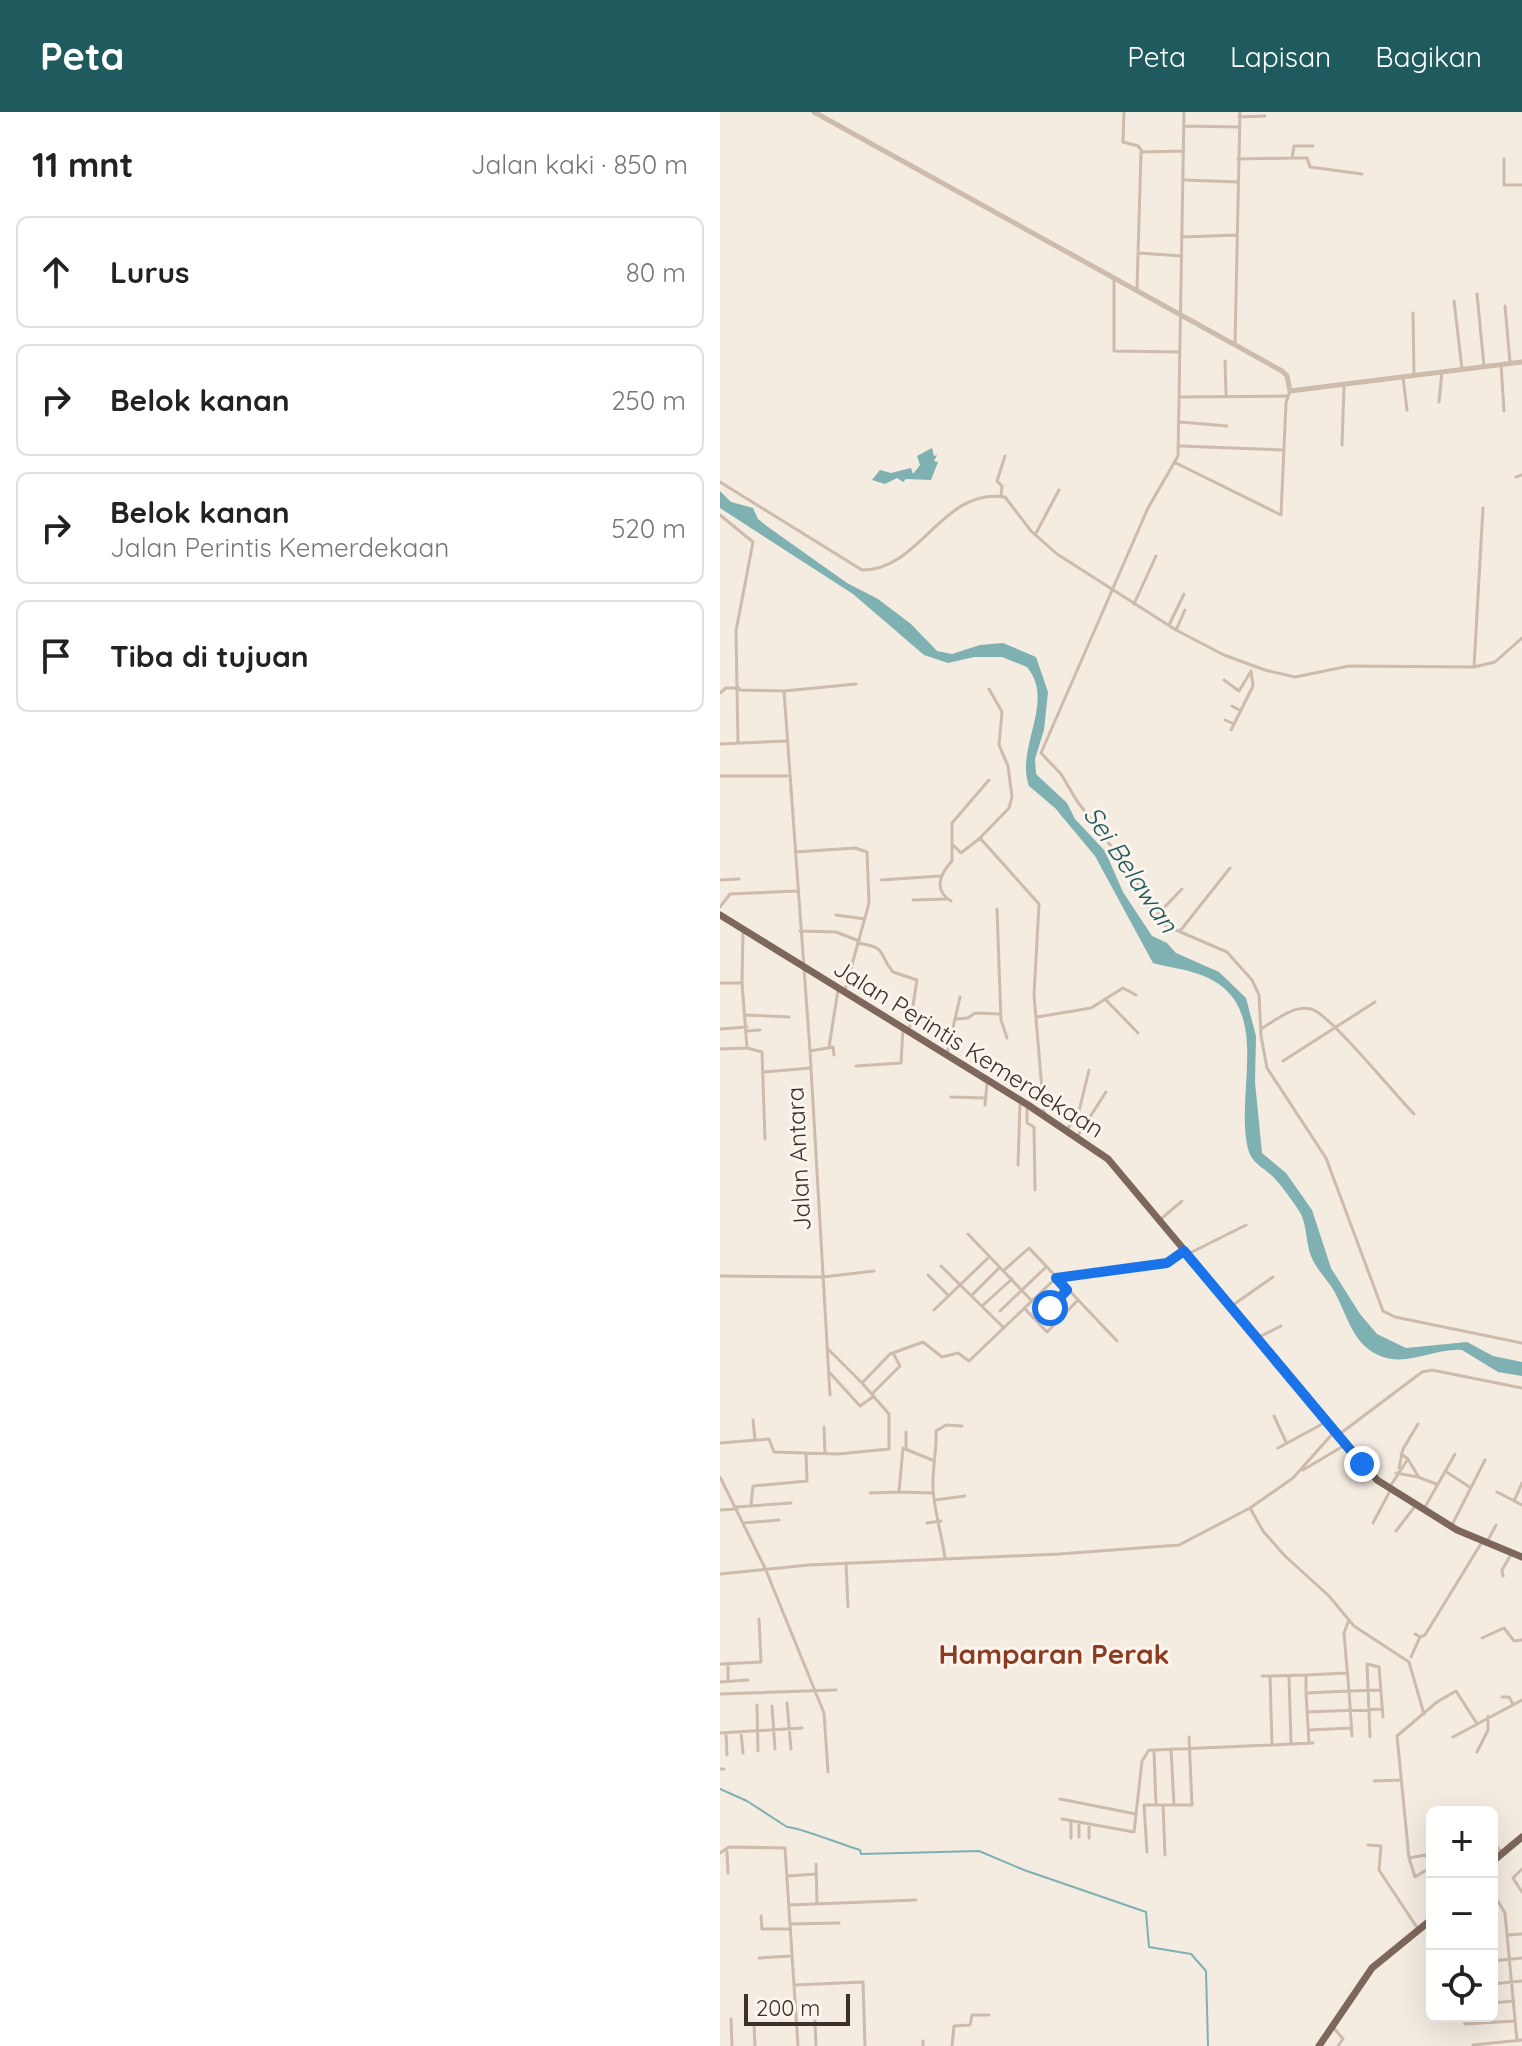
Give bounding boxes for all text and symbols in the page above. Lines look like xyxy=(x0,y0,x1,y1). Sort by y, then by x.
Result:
text: Peta xyxy=(40,32,124,80)
text: Peta xyxy=(1127,39,1186,74)
text: Lapisan xyxy=(1230,39,1331,74)
text: Bagikan xyxy=(1375,39,1482,74)
text: 11 mnt xyxy=(32,143,134,186)
text: Jalan kaki · 850 m xyxy=(471,148,688,181)
icon: ahead xyxy=(34,250,78,294)
text: Lurus xyxy=(110,253,190,291)
text: 80 m xyxy=(626,256,686,289)
icon: right xyxy=(34,378,78,422)
text: Belok kanan xyxy=(110,381,290,419)
text: 250 m xyxy=(611,384,686,417)
text: Belok kanan xyxy=(110,493,290,531)
icon: right xyxy=(34,506,78,550)
text: 520 m xyxy=(611,512,686,545)
text: Jalan Perintis Kemerdekaan xyxy=(110,531,449,564)
icon: arrive xyxy=(34,634,78,678)
text: Tiba di tujuan xyxy=(110,637,309,675)
water label: Sei Belawan xyxy=(1077,799,1186,939)
street label: Jalan Perintis Kemerdekaan xyxy=(828,952,1110,1144)
street label: Jalan Antara xyxy=(779,1086,817,1232)
route start xyxy=(1032,1290,1068,1326)
route end xyxy=(1344,1446,1380,1482)
district label: Hamparan Perak xyxy=(938,1636,1170,1671)
map controls xyxy=(1426,1806,1498,2022)
button: + xyxy=(1426,1806,1498,1878)
button: − xyxy=(1426,1878,1498,1950)
button: locate xyxy=(1426,1950,1498,2022)
scale bar xyxy=(744,1990,850,2026)
text: 200 m xyxy=(756,1994,820,2022)

